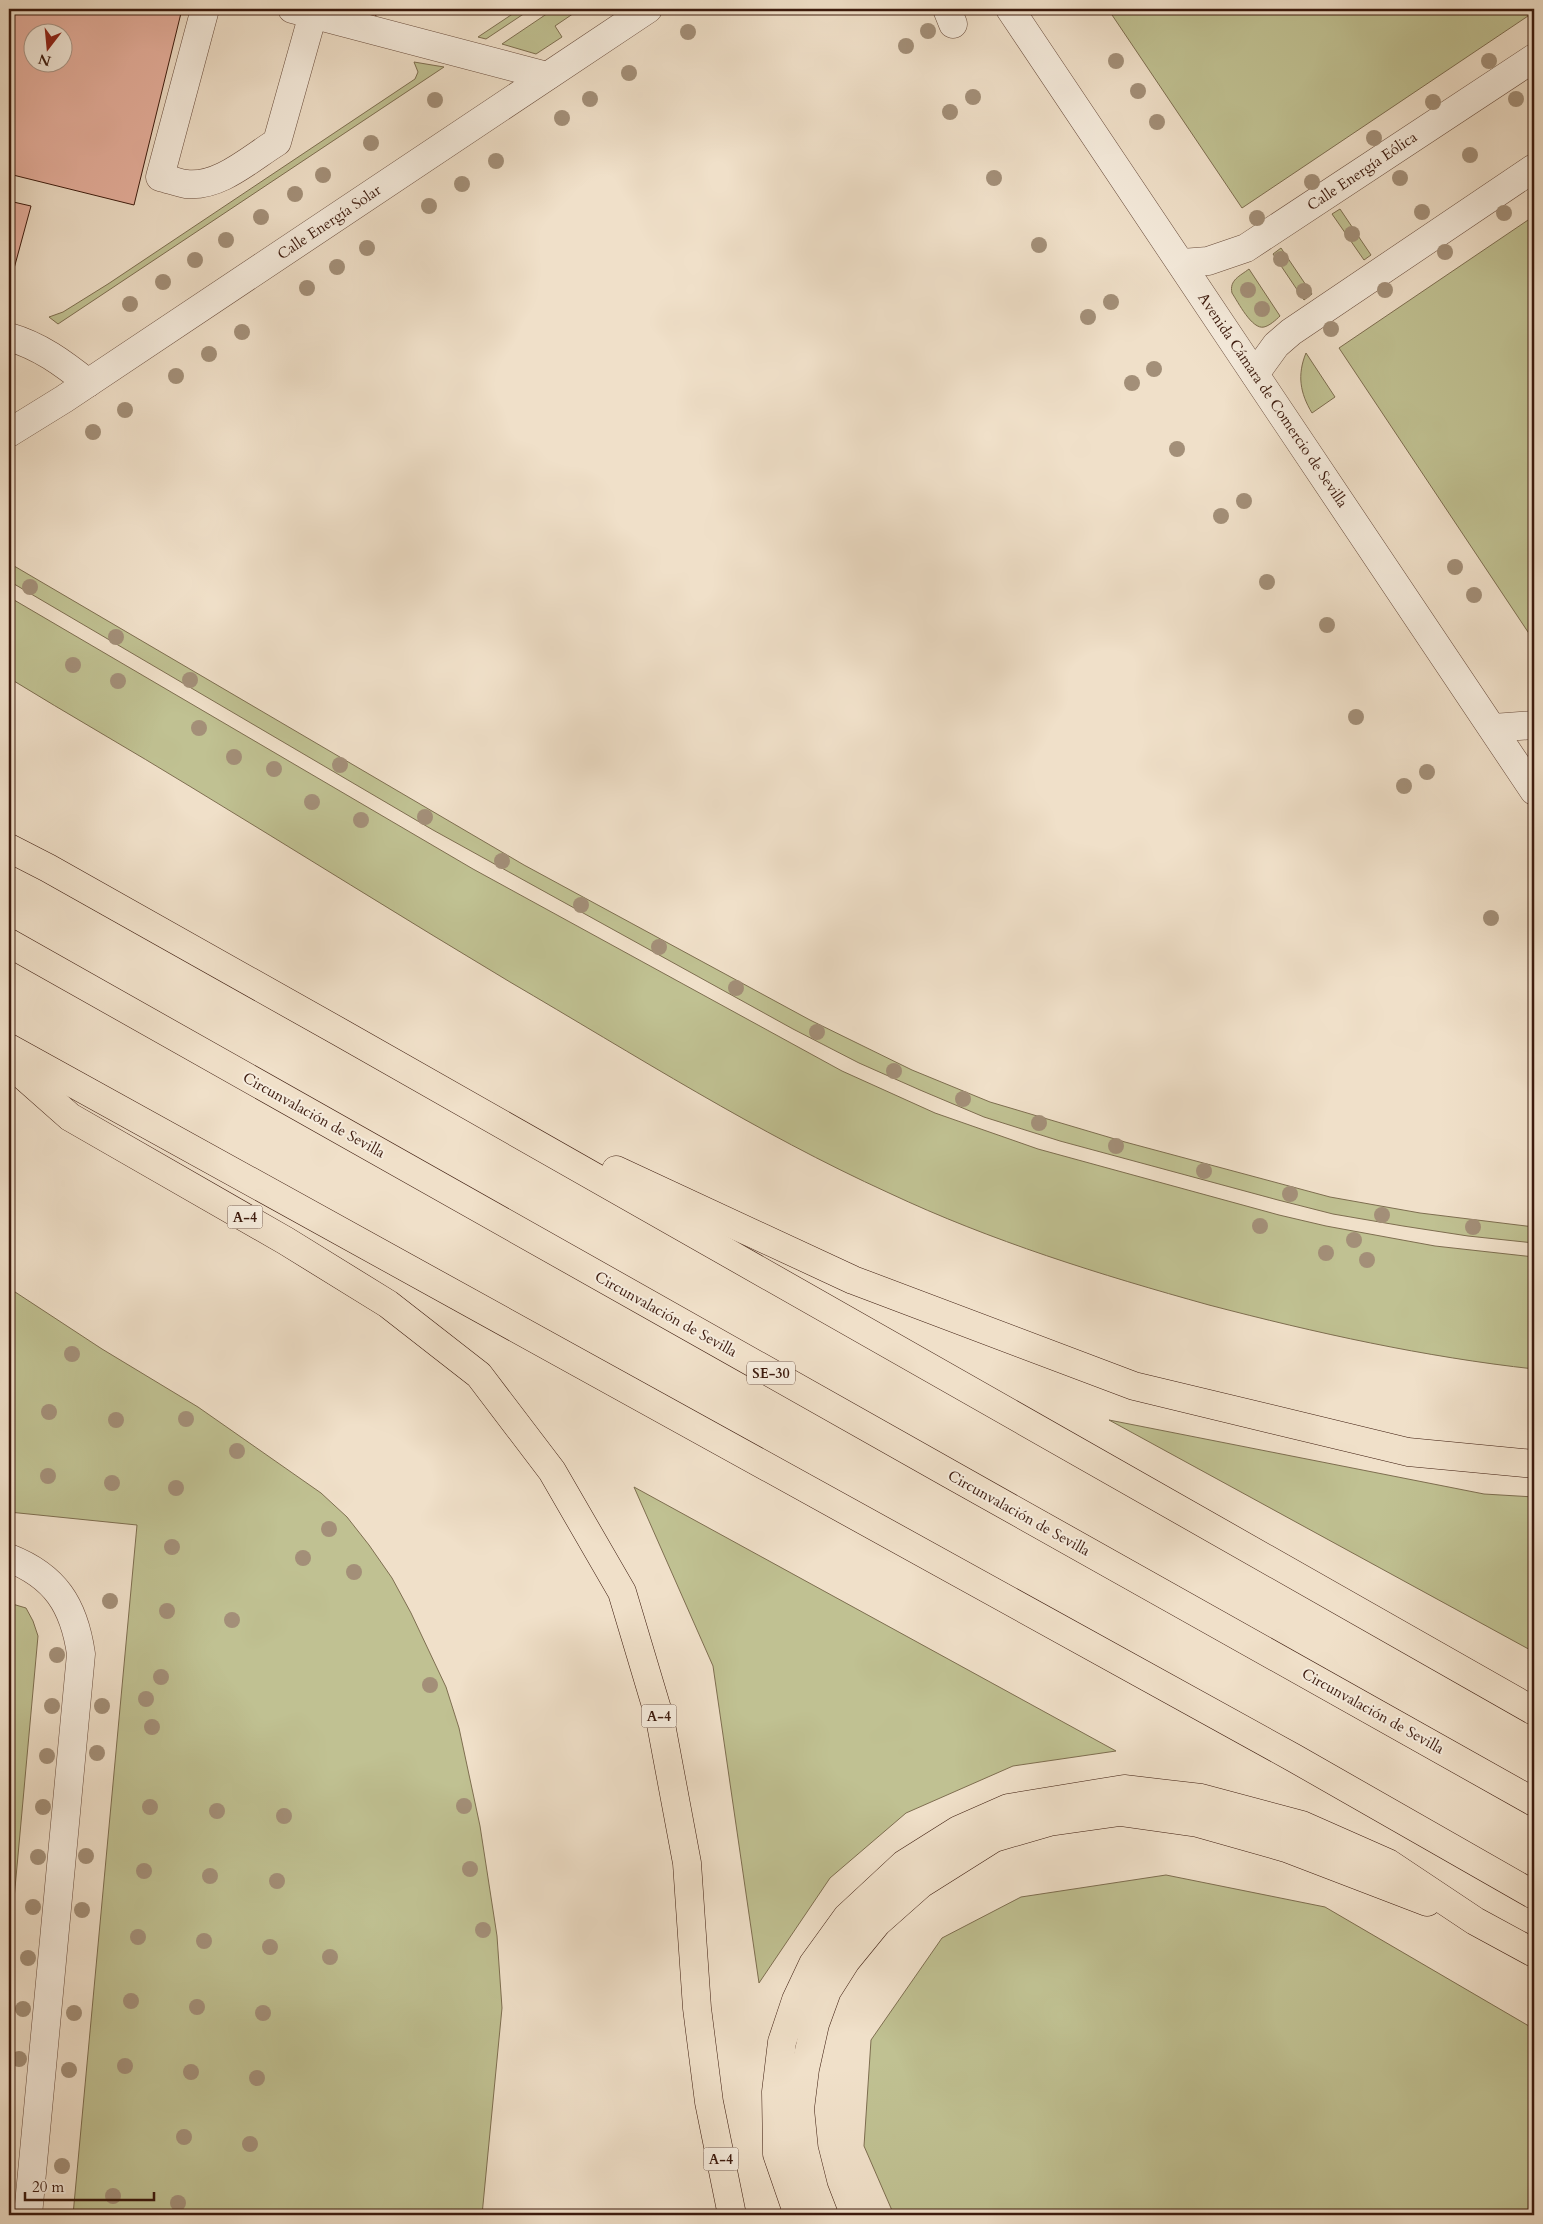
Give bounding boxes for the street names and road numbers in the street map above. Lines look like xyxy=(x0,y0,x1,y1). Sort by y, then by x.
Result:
street label: Calle Energía Eólica xyxy=(1303,127,1421,215)
street label: Calle Energía Solar xyxy=(273,180,385,264)
street label: Avenida Cámara de Comercio de Sevilla xyxy=(1193,289,1353,512)
street label: Circunvalación de Sevilla xyxy=(239,1067,389,1163)
road number: A-4 xyxy=(228,1206,262,1228)
street label: Circunvalación de Sevilla xyxy=(591,1266,741,1362)
road number: SE-30 xyxy=(747,1362,795,1385)
street label: Circunvalación de Sevilla xyxy=(944,1465,1094,1561)
street label: Circunvalación de Sevilla xyxy=(1298,1663,1448,1759)
road number: A-4 xyxy=(642,1704,676,1728)
road number: A-4 xyxy=(704,2148,738,2170)

